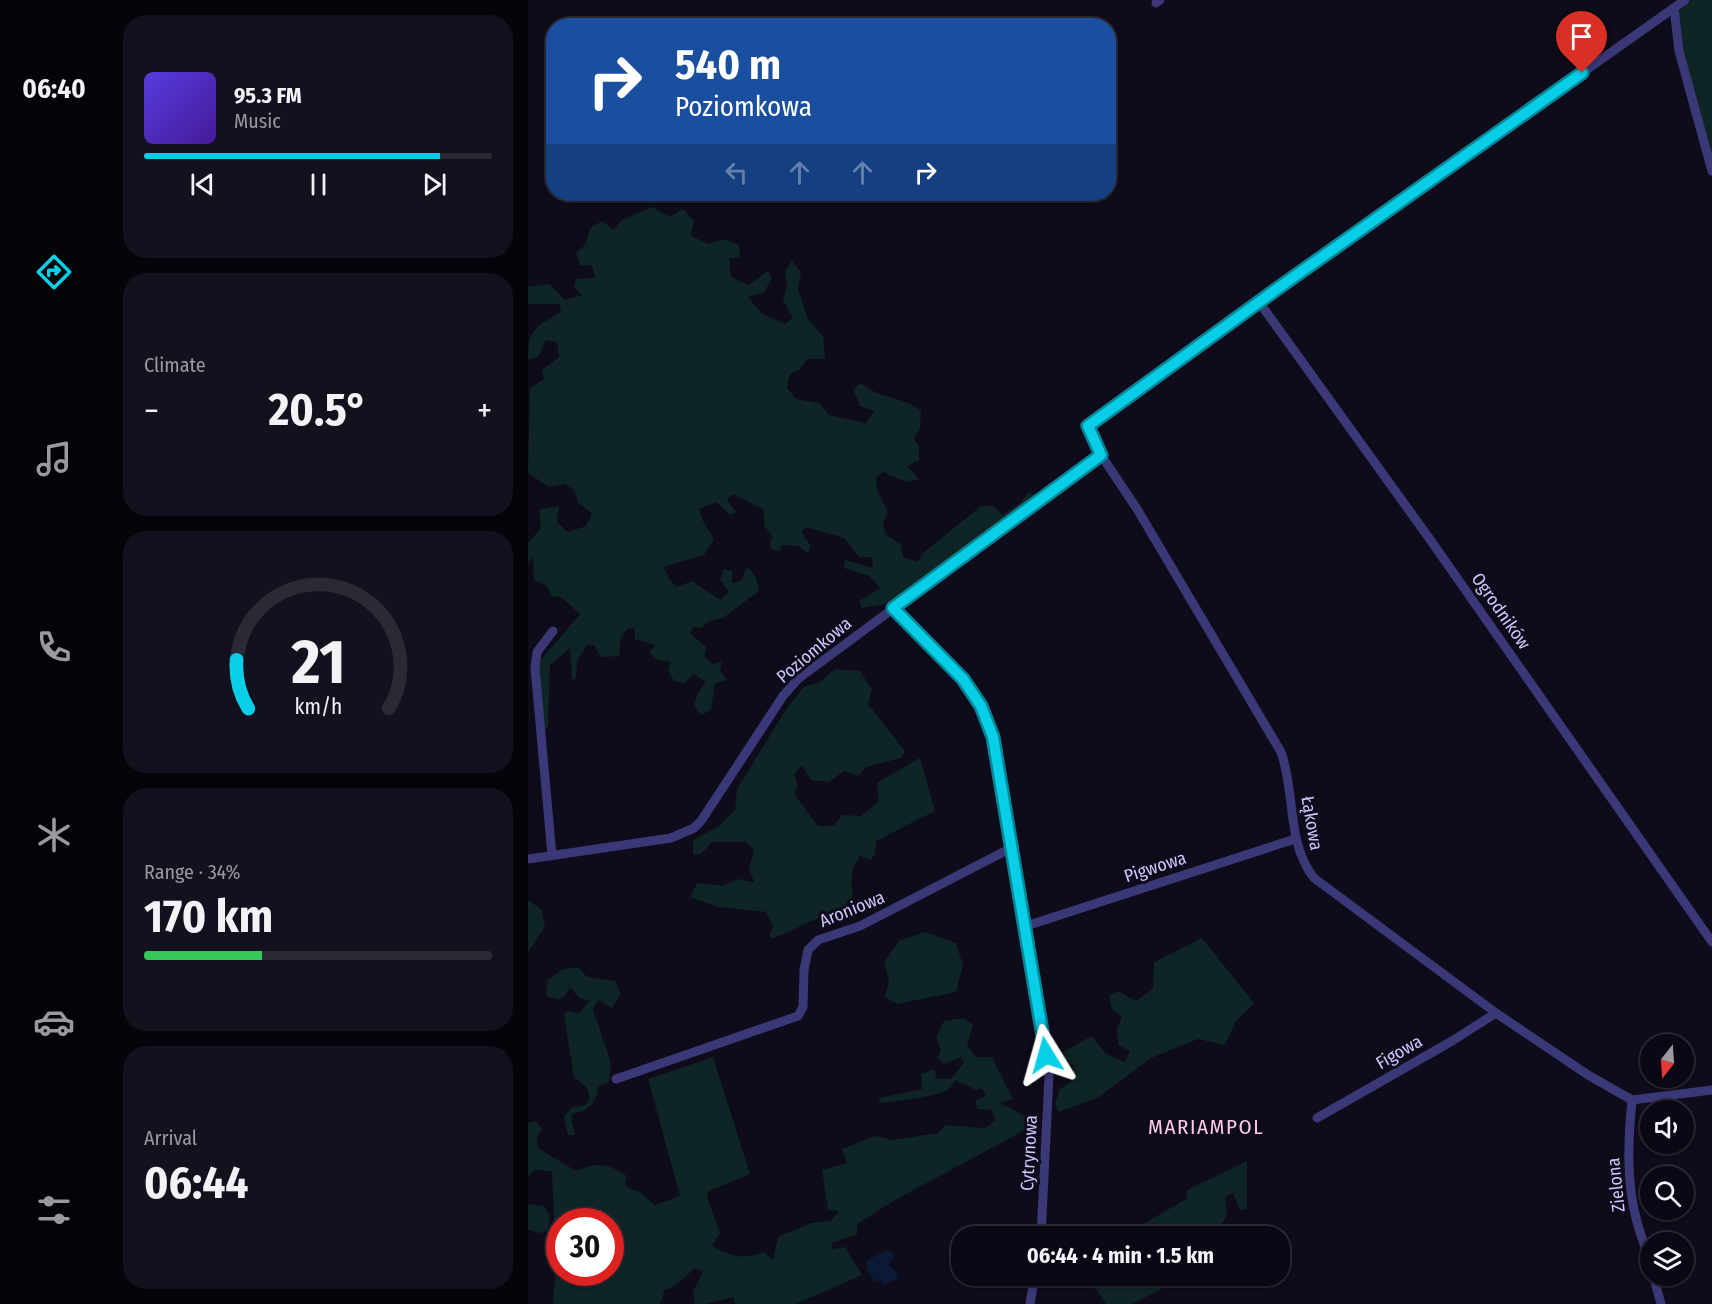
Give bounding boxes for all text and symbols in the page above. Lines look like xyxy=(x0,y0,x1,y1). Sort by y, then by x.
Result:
pin xyxy=(1556,11,1607,73)
icon: arrive xyxy=(1565,20,1598,53)
text: 540 m xyxy=(675,40,781,90)
icon: right xyxy=(576,42,654,120)
text: 06:40 xyxy=(22,73,86,105)
text: 95.3 FM xyxy=(234,82,302,109)
text: Poziomkowa xyxy=(675,91,812,123)
text: Music xyxy=(234,109,281,133)
icon: left xyxy=(720,156,753,189)
icon: ahead xyxy=(783,156,816,189)
icon: ahead xyxy=(846,156,879,189)
icon: right xyxy=(909,156,942,189)
icon: previous xyxy=(186,168,219,201)
icon: pause xyxy=(302,168,335,201)
icon: next xyxy=(418,168,451,201)
icon: directions xyxy=(33,251,75,293)
text: Climate xyxy=(144,353,206,377)
text: 20.5° xyxy=(268,383,367,437)
text: − xyxy=(144,391,159,431)
text: + xyxy=(477,391,492,431)
icon: music xyxy=(33,438,75,480)
street label: Ogrodników xyxy=(1467,569,1535,654)
street label: Poziomkowa xyxy=(772,612,856,688)
text: 21 xyxy=(290,625,345,700)
icon: phone xyxy=(33,626,75,668)
text: km/h xyxy=(294,694,342,720)
street label: Łąkowa xyxy=(1296,794,1328,852)
icon: climate xyxy=(33,814,75,856)
street label: Pigwowa xyxy=(1121,847,1189,887)
text: Range · 34% xyxy=(144,860,240,884)
street label: Aroniowa xyxy=(816,886,888,932)
text: 170 km xyxy=(144,890,273,944)
icon: car xyxy=(33,1001,75,1043)
position arrow xyxy=(1014,1023,1078,1087)
street label: Figowa xyxy=(1372,1030,1426,1074)
north arrow xyxy=(1640,1034,1694,1088)
map controls xyxy=(1640,1034,1694,1286)
button: sound xyxy=(1640,1100,1694,1154)
street label: Cytrynowa xyxy=(1016,1114,1042,1191)
district label: MARIAMPOL xyxy=(1148,1114,1264,1140)
text: Arrival xyxy=(144,1126,197,1150)
text: 06:44 xyxy=(144,1156,248,1210)
street label: Zielona xyxy=(1602,1157,1630,1213)
button: search xyxy=(1640,1166,1694,1220)
icon: filters xyxy=(33,1189,75,1231)
speed limit sign: 30 xyxy=(546,1208,624,1286)
button: layers xyxy=(1640,1232,1694,1286)
text: 06:44 · 4 min · 1.5 km xyxy=(1027,1242,1214,1269)

